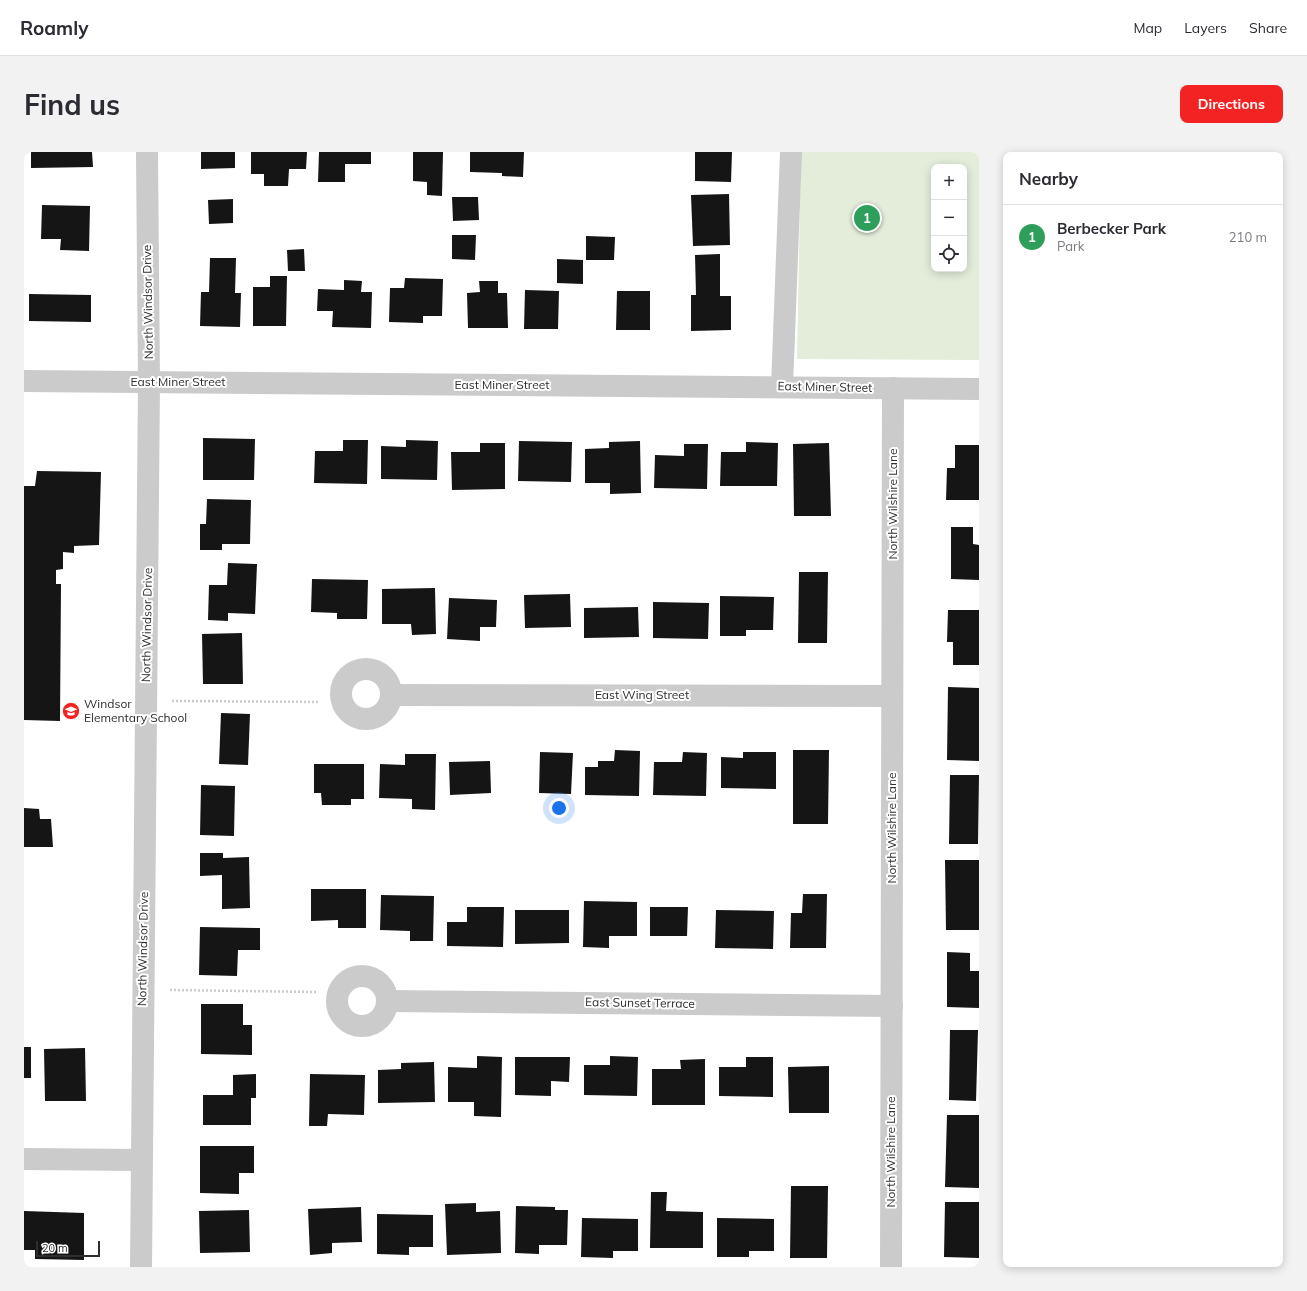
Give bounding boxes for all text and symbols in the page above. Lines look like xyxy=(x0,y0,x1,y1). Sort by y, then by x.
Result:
text: Roamly xyxy=(20,16,88,40)
text: Map xyxy=(1133,19,1162,37)
text: Layers xyxy=(1184,19,1227,37)
text: Share xyxy=(1249,19,1287,37)
button: Directions xyxy=(1180,85,1283,123)
text: Find us xyxy=(24,87,120,122)
map controls xyxy=(931,164,967,272)
button: + xyxy=(931,164,967,200)
text: Nearby xyxy=(1019,168,1078,189)
button: − xyxy=(931,200,967,236)
pin: 1 xyxy=(854,203,880,233)
text: Berbecker Park xyxy=(1057,219,1166,238)
text: 1 xyxy=(1028,229,1036,245)
text: 210 m xyxy=(1229,229,1267,245)
button: locate xyxy=(931,236,967,272)
text: Park xyxy=(1057,238,1084,254)
street label: North Windsor Drive xyxy=(139,245,156,359)
street label: East Miner Street xyxy=(131,374,225,389)
street label: East Miner Street xyxy=(455,377,549,392)
street label: East Miner Street xyxy=(777,378,873,395)
street label: North Wilshire Lane xyxy=(885,449,900,560)
street label: North Windsor Drive xyxy=(138,568,155,682)
street label: East Wing Street xyxy=(595,687,689,702)
place label: Windsor Elementary School xyxy=(84,696,187,725)
school or university icon: Windsor Elementary School xyxy=(61,701,81,721)
street label: North Wilshire Lane xyxy=(884,773,899,884)
your location xyxy=(549,798,569,818)
street label: North Windsor Drive xyxy=(134,892,151,1006)
street label: East Sunset Terrace xyxy=(585,994,695,1011)
street label: North Wilshire Lane xyxy=(883,1097,898,1208)
scale bar xyxy=(36,1239,100,1258)
text: 20 m xyxy=(42,1241,68,1255)

